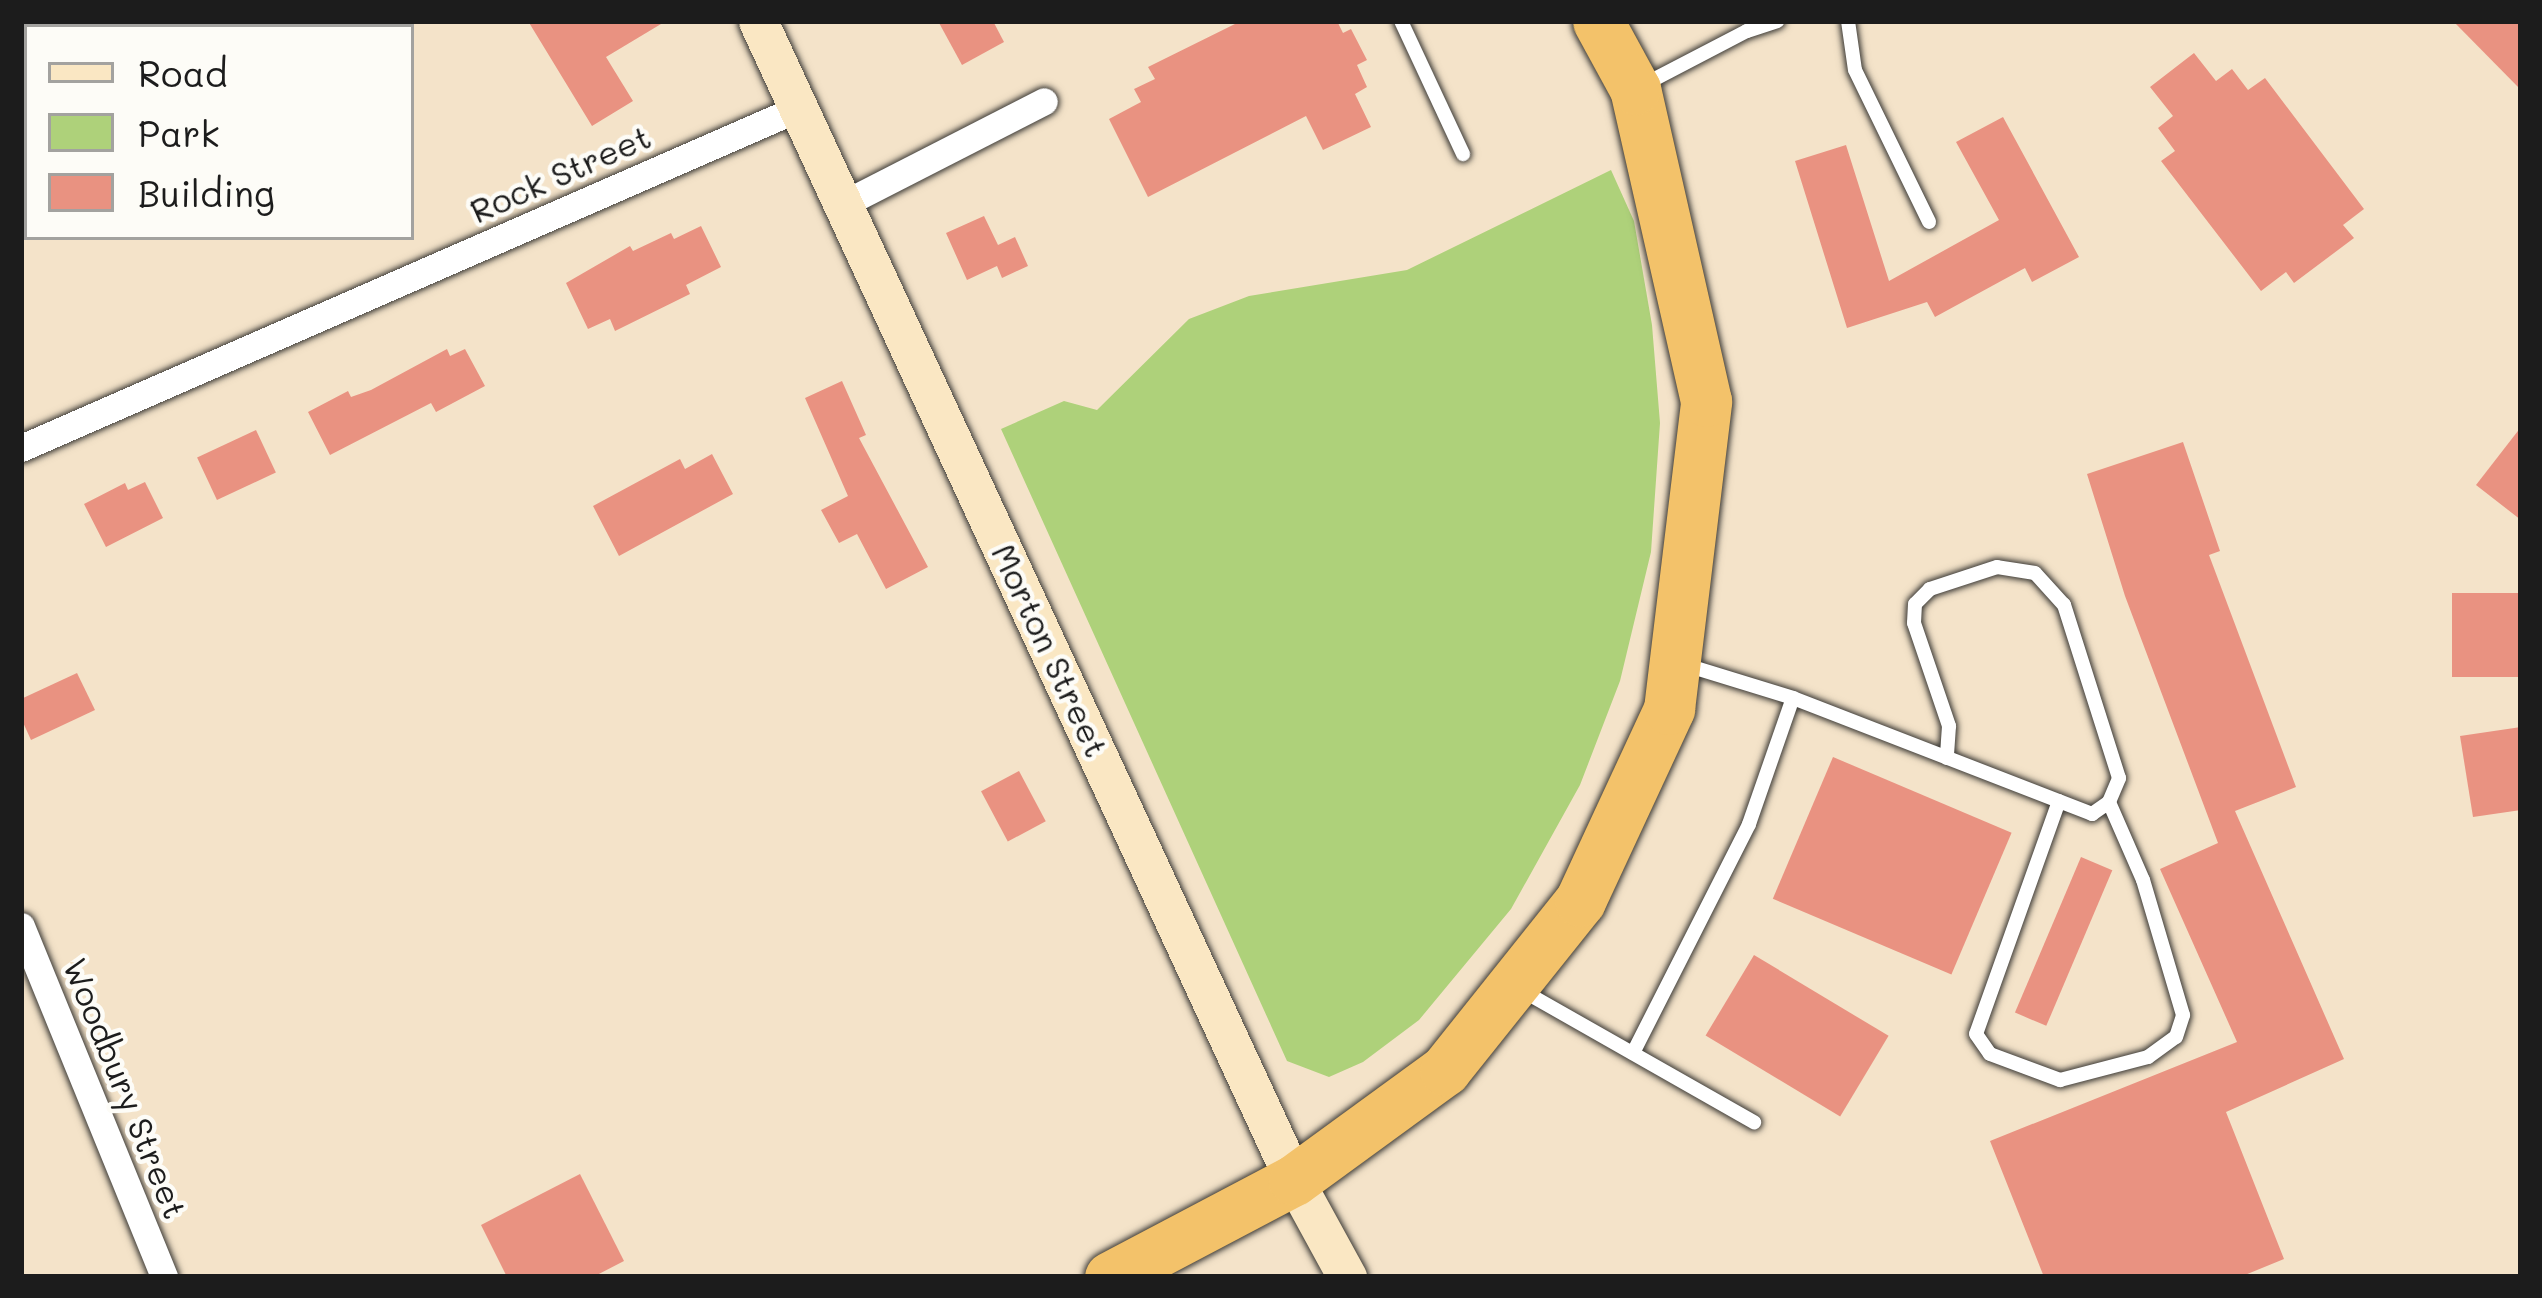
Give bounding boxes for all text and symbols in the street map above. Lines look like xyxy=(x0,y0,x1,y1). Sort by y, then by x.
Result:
legend xyxy=(24,24,414,240)
text: Road xyxy=(138,49,228,96)
text: Park xyxy=(138,109,220,156)
street label: Rock Street xyxy=(464,116,656,230)
text: Building xyxy=(138,169,275,216)
street label: Morton Street xyxy=(984,537,1118,763)
street label: Woodbury Street xyxy=(56,952,196,1224)

